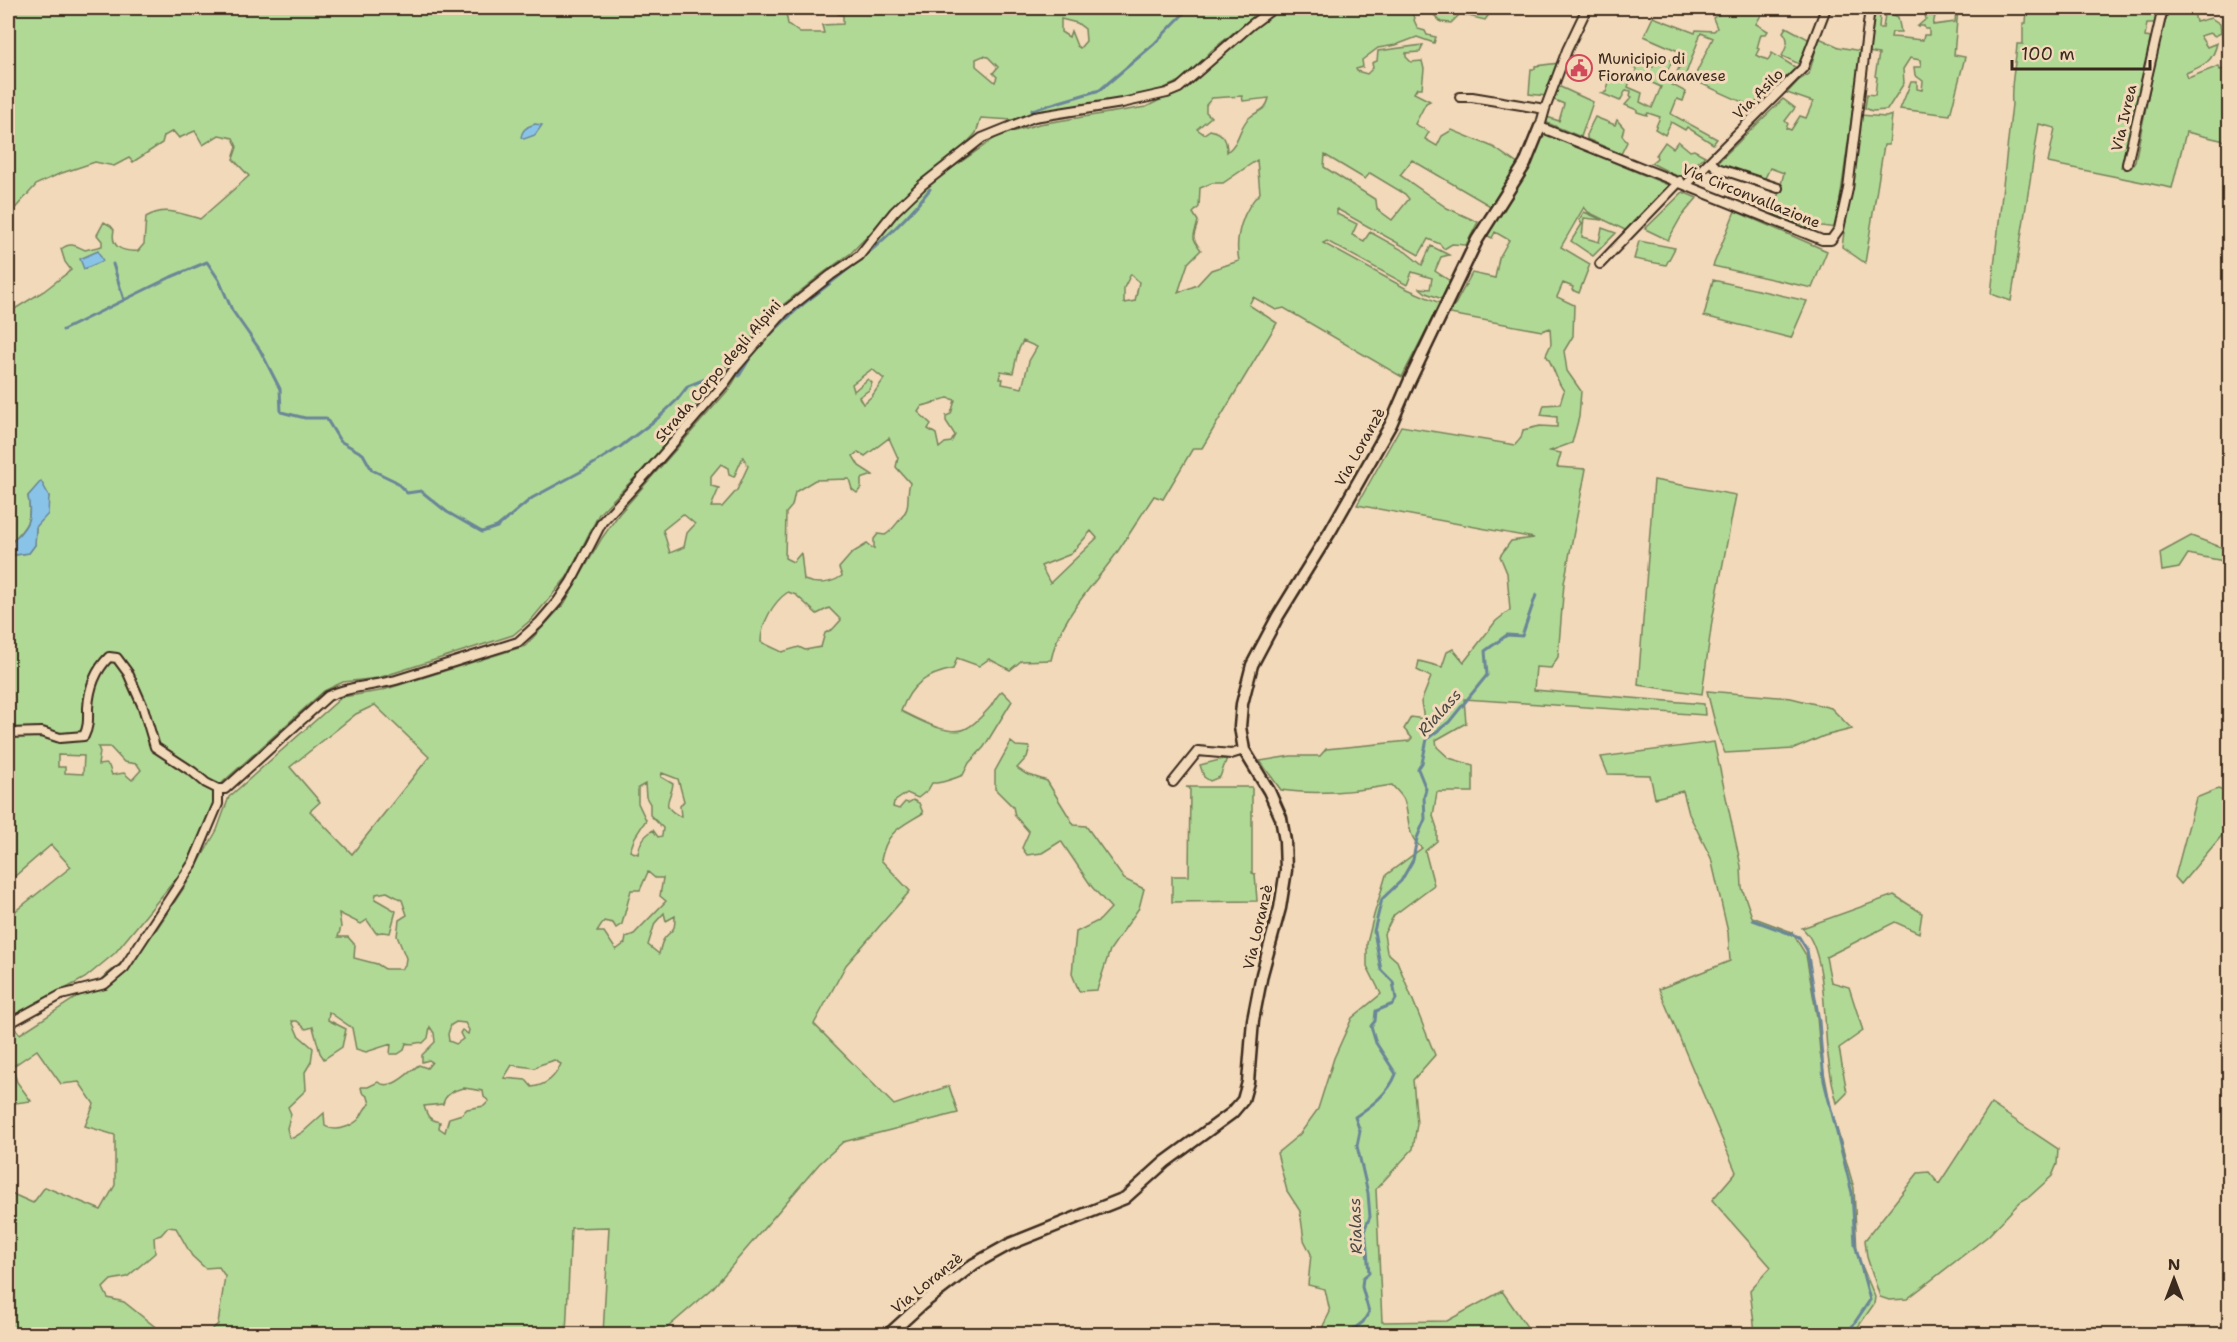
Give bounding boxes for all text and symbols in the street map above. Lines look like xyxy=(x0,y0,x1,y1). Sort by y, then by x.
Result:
scale bar xyxy=(2012,33,2150,71)
text: 100 m xyxy=(2021,42,2075,66)
place label: Municipio di Fiorano Canavese xyxy=(1598,49,1726,86)
public building icon: Municipio di Fiorano Canavese xyxy=(1564,53,1594,83)
street label: Via Asilo xyxy=(1728,64,1788,124)
street label: Via Ivrea xyxy=(2107,82,2142,153)
street label: Via Circonvallazione xyxy=(1679,159,1823,233)
street label: Strada Corpo degli Alpini xyxy=(651,296,785,446)
street label: Via Loranzè xyxy=(1330,404,1390,490)
water label: Rialass xyxy=(1413,684,1466,740)
street label: Via Loranzè xyxy=(1238,882,1278,972)
water label: Rialass xyxy=(1344,1197,1367,1254)
street label: Via Loranzè xyxy=(887,1248,967,1318)
north arrow xyxy=(2144,1249,2204,1309)
text: N xyxy=(2168,1254,2180,1275)

